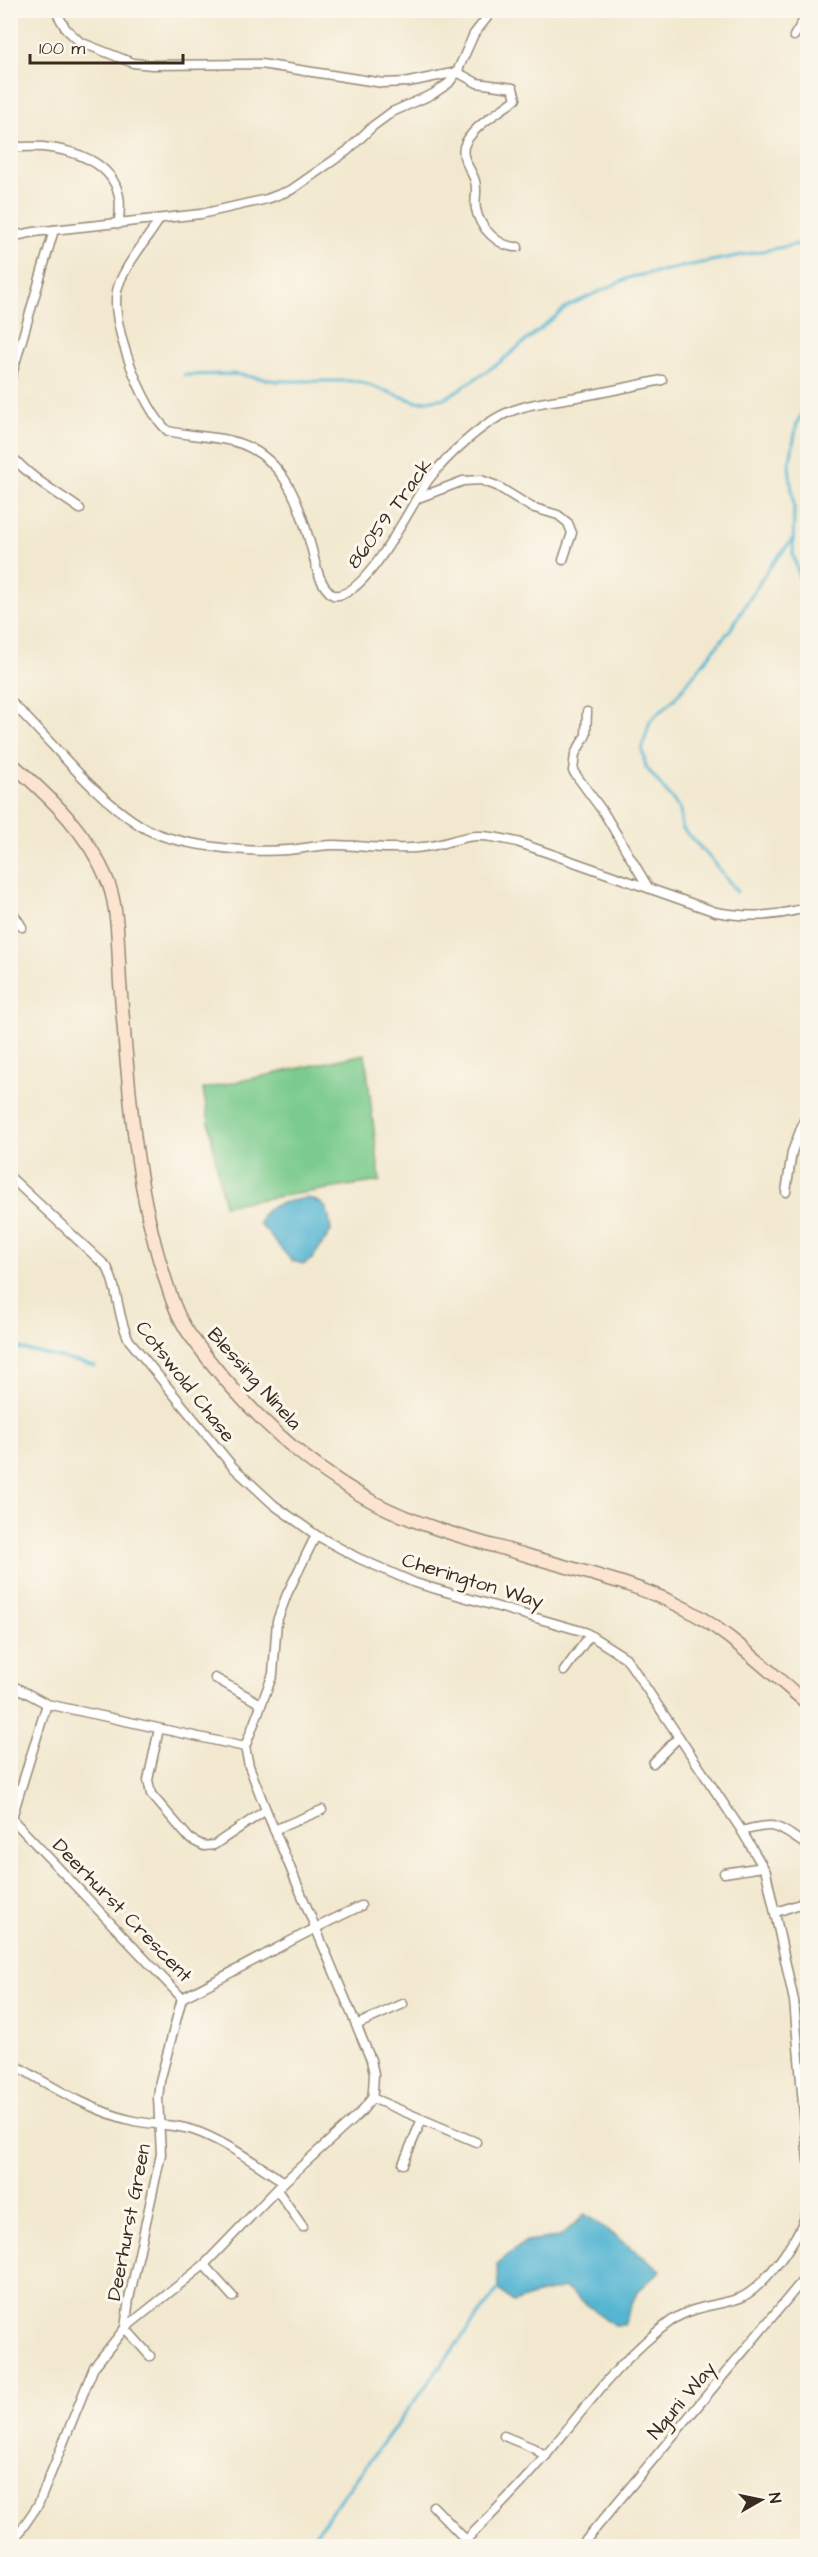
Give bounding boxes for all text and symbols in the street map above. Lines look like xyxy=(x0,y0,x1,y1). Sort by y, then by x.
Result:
scale bar xyxy=(30,27,183,65)
text: 100 m xyxy=(39,36,85,61)
street label: 86059 Track xyxy=(340,453,439,575)
street label: Cotswold Chase xyxy=(129,1315,242,1448)
street label: Blessing Ninela xyxy=(200,1321,308,1437)
street label: Cherington Way xyxy=(398,1546,547,1617)
street label: Deerhurst Crescent xyxy=(46,1832,199,1989)
street label: Deerhurst Green xyxy=(100,2141,158,2303)
street label: Nguni Way xyxy=(641,2356,723,2446)
north arrow xyxy=(731,2470,791,2530)
text: N xyxy=(763,2491,786,2504)

